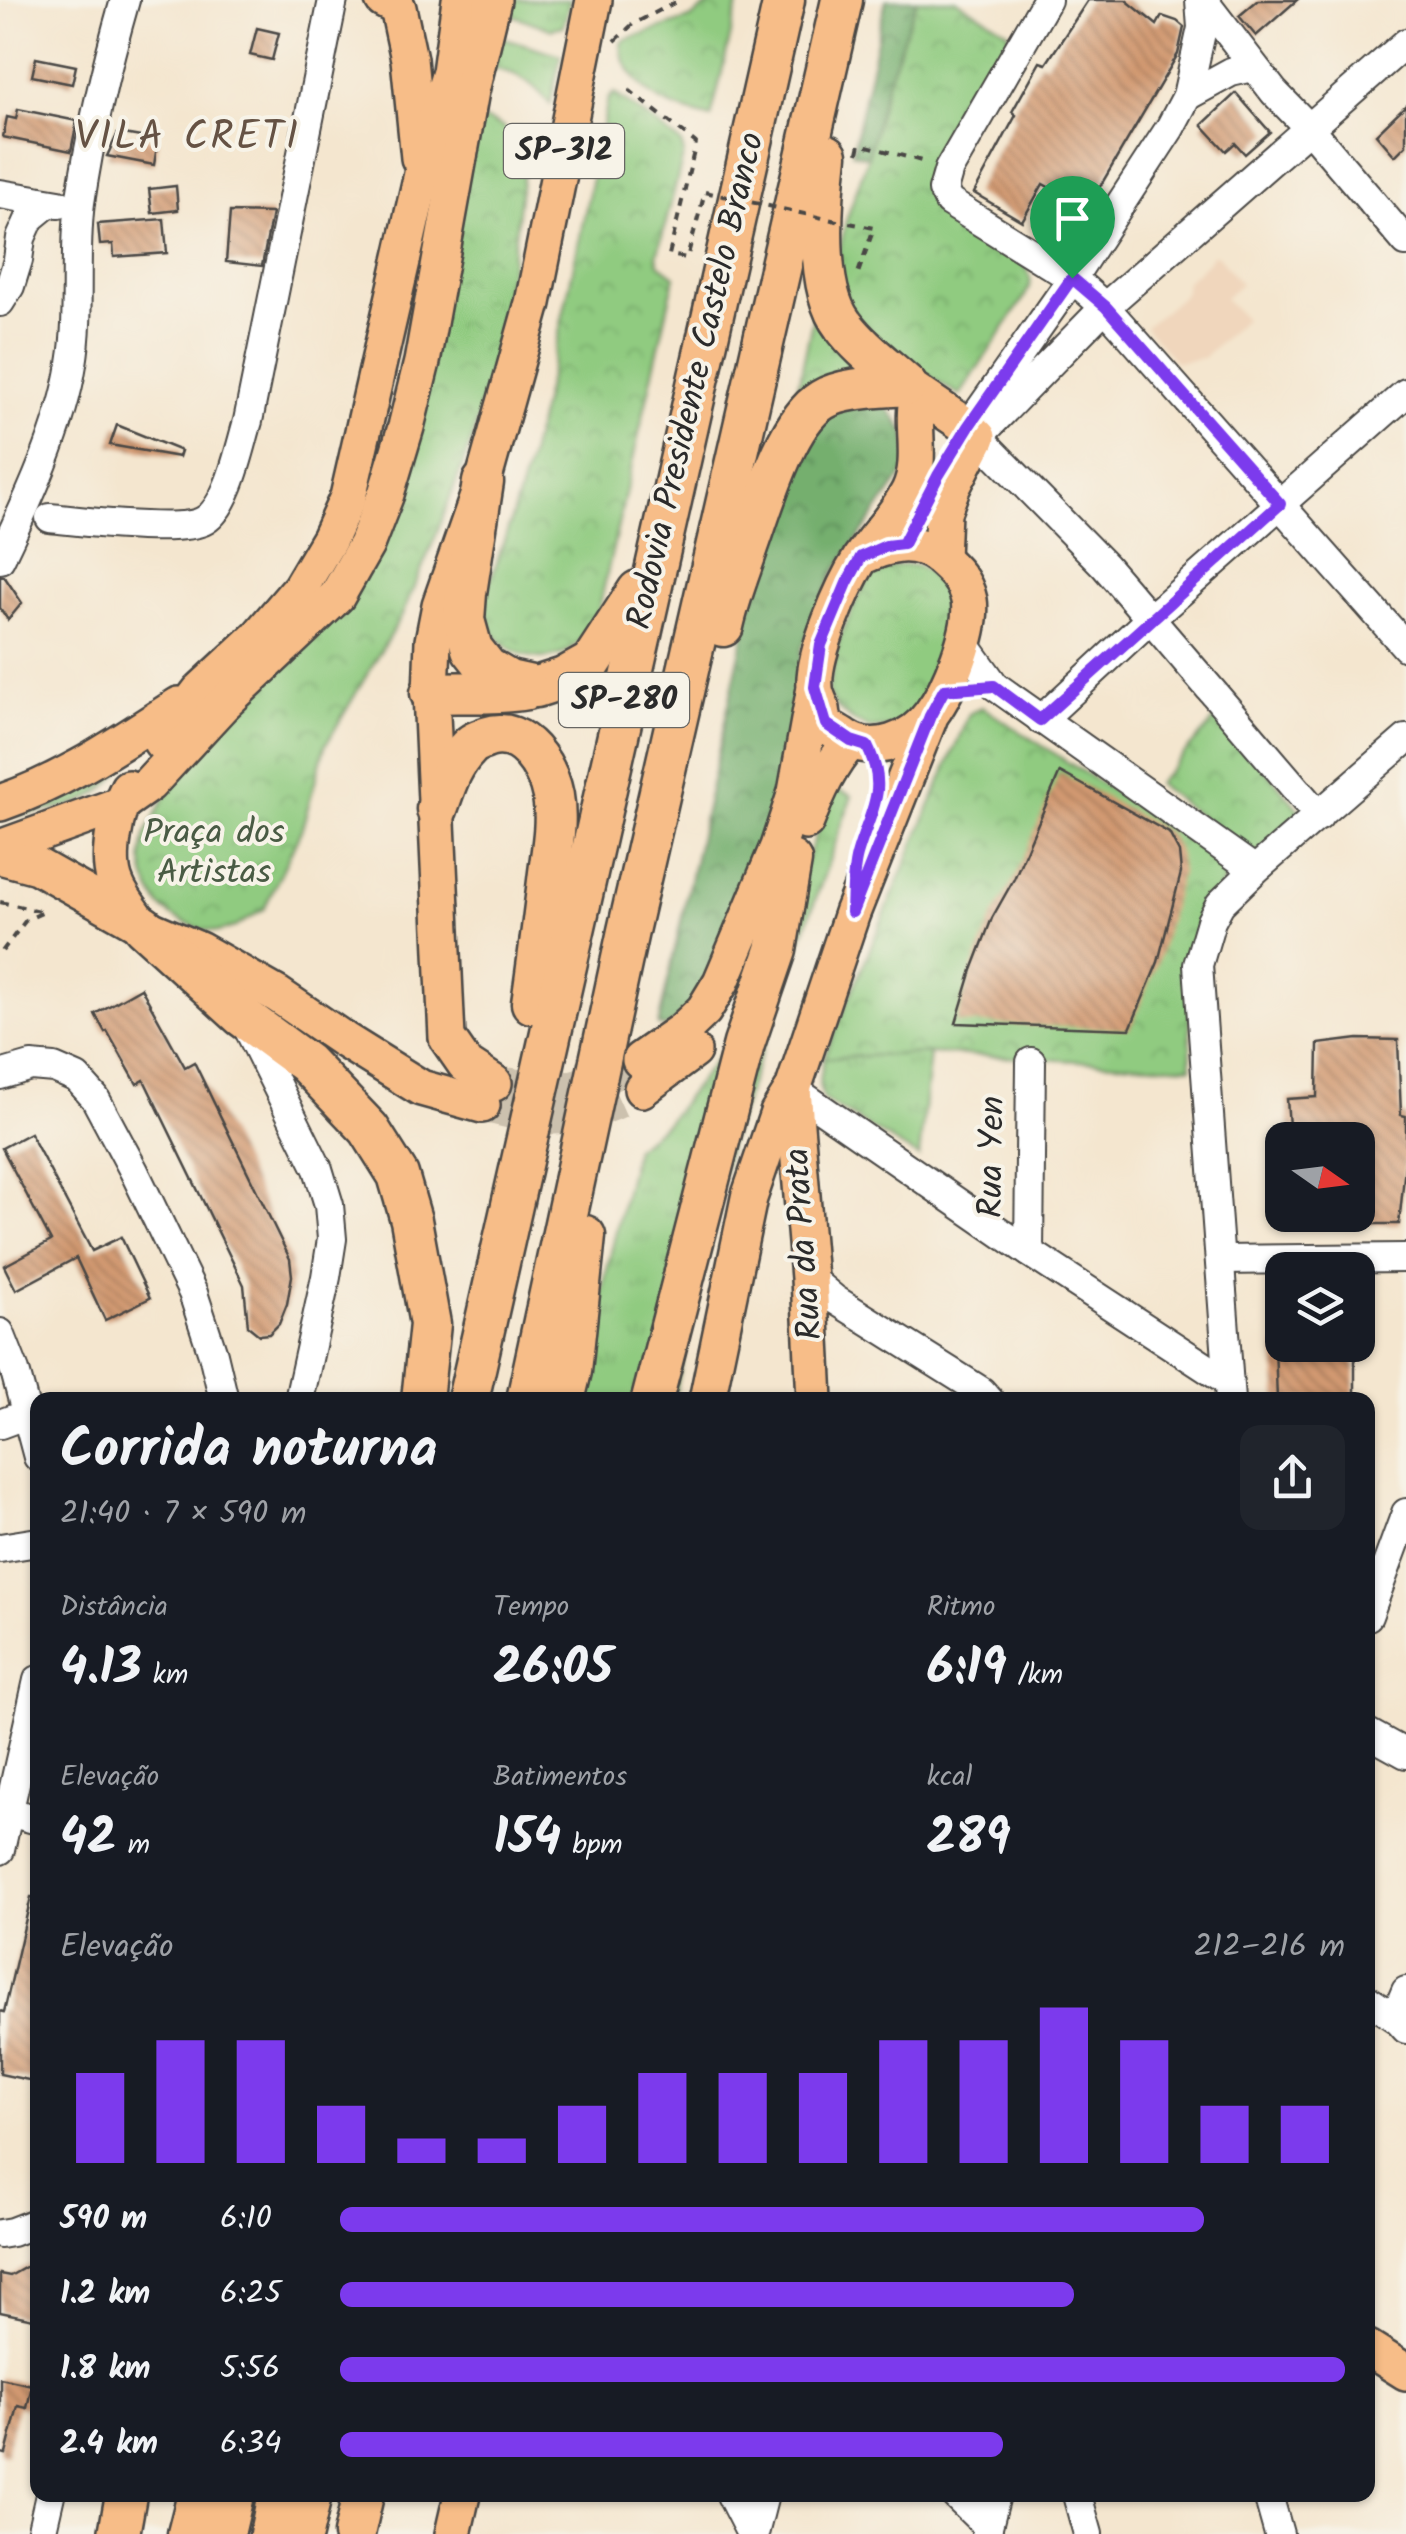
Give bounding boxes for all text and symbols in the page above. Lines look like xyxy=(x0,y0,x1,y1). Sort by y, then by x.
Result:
district label: VILA CRETI xyxy=(75,106,301,170)
road number: SP-312 xyxy=(504,124,624,178)
street label: Rodovia Presidente Castelo Branco xyxy=(613,127,781,635)
pin xyxy=(1030,176,1115,279)
icon: arrive xyxy=(1045,191,1100,246)
road number: SP-280 xyxy=(559,673,689,727)
park label: Praça dos Artistas xyxy=(143,806,285,902)
street label: Rua Yen xyxy=(964,1095,1022,1219)
north arrow xyxy=(1265,1122,1375,1232)
map controls xyxy=(1265,1122,1375,1362)
street label: Rua da Prata xyxy=(770,1146,840,1342)
button: layers xyxy=(1265,1252,1375,1362)
text: Corrida noturna xyxy=(60,1408,438,1495)
button: share xyxy=(1240,1425,1345,1530)
text: 21:40 · 7 × 590 m xyxy=(60,1489,307,1540)
text: Distância xyxy=(60,1585,168,1630)
text: Tempo xyxy=(493,1585,569,1630)
text: Ritmo xyxy=(927,1585,995,1630)
text: 4.13 xyxy=(60,1630,142,1710)
text: 26:05 xyxy=(493,1630,613,1710)
text: 6:19 xyxy=(927,1630,1006,1710)
text: km xyxy=(142,1653,188,1698)
text: /km xyxy=(1006,1653,1063,1698)
text: Elevação xyxy=(60,1755,159,1800)
text: Batimentos xyxy=(493,1755,627,1800)
text: kcal xyxy=(927,1755,972,1800)
text: 42 xyxy=(60,1800,116,1880)
text: 154 xyxy=(493,1800,561,1880)
text: 289 xyxy=(927,1800,1011,1880)
text: m xyxy=(116,1823,150,1868)
text: bpm xyxy=(561,1823,623,1868)
text: Elevação xyxy=(60,1922,173,1973)
text: 212–216 m xyxy=(1194,1922,1345,1973)
text: 590 m xyxy=(60,2194,147,2245)
text: 6:10 xyxy=(220,2194,272,2245)
text: 1.2 km xyxy=(60,2269,150,2320)
text: 6:25 xyxy=(220,2269,281,2320)
text: 1.8 km xyxy=(60,2344,150,2395)
text: 5:56 xyxy=(220,2344,280,2395)
text: 2.4 km xyxy=(60,2419,158,2470)
text: 6:34 xyxy=(220,2419,282,2470)

